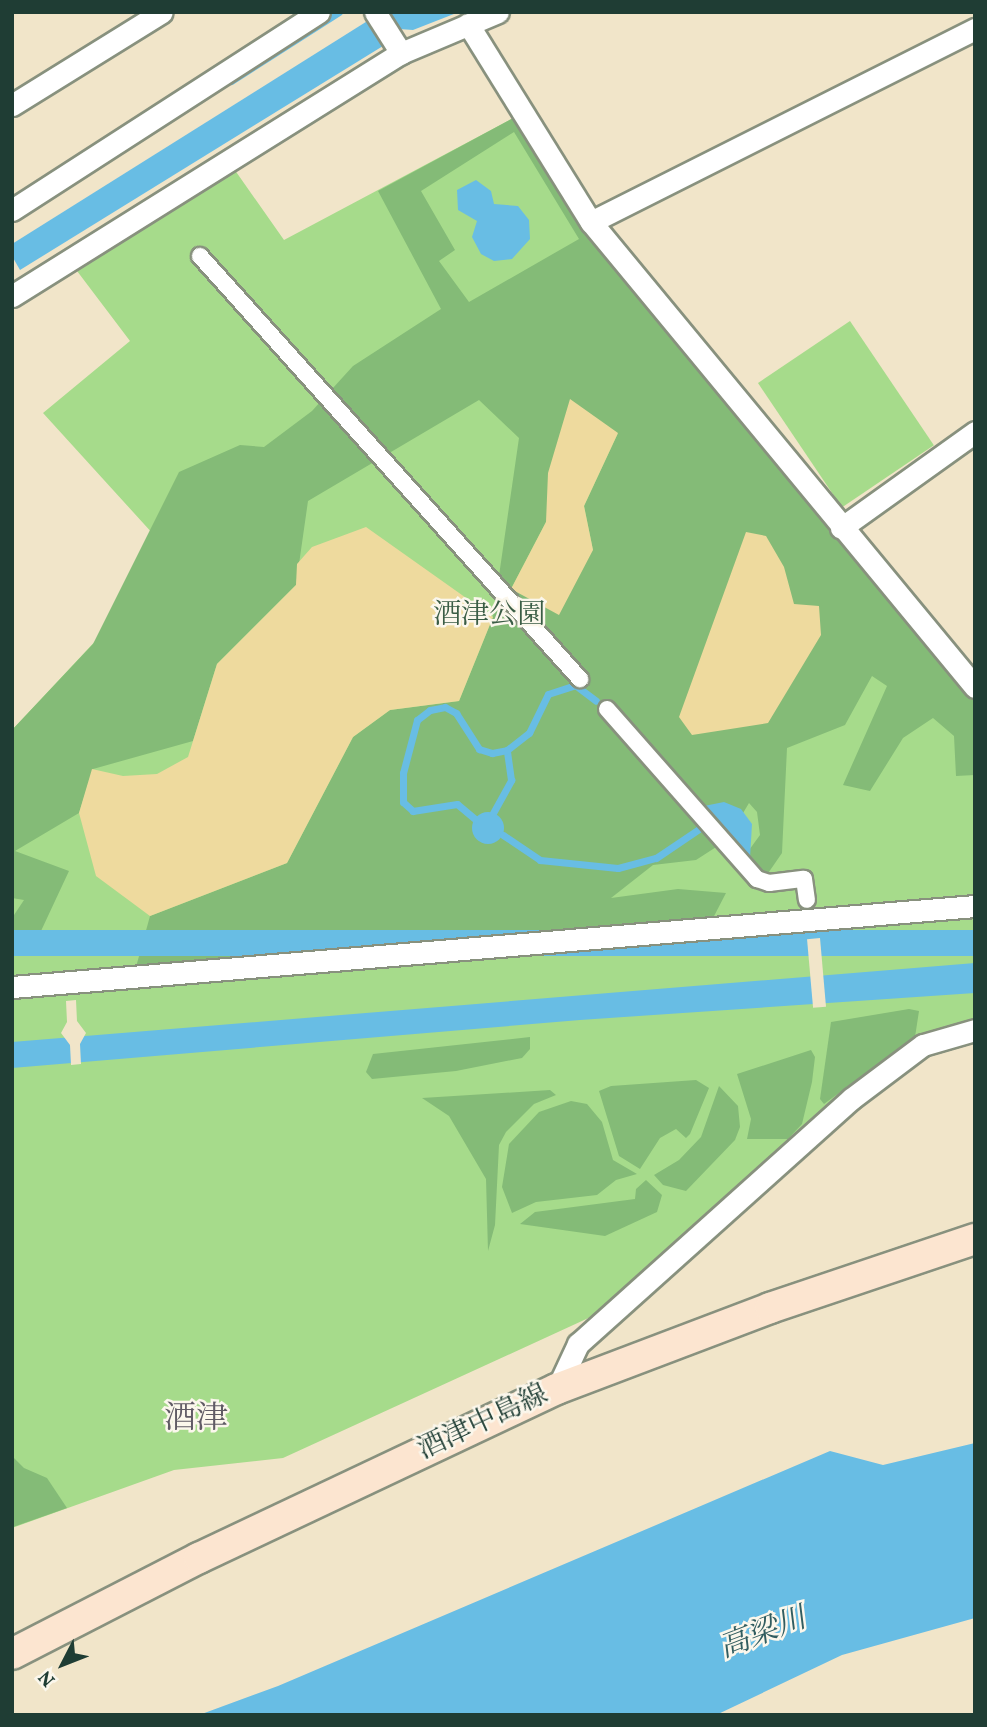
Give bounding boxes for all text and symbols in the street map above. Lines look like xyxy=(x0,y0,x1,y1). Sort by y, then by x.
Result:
park label: 酒津公園 xyxy=(433,599,545,633)
street label: 酒津中島線 xyxy=(412,1378,554,1468)
district label: 酒津 xyxy=(164,1401,228,1439)
water label: 高梁川 xyxy=(715,1601,811,1667)
north arrow xyxy=(28,1629,98,1699)
text: N xyxy=(33,1664,62,1692)

